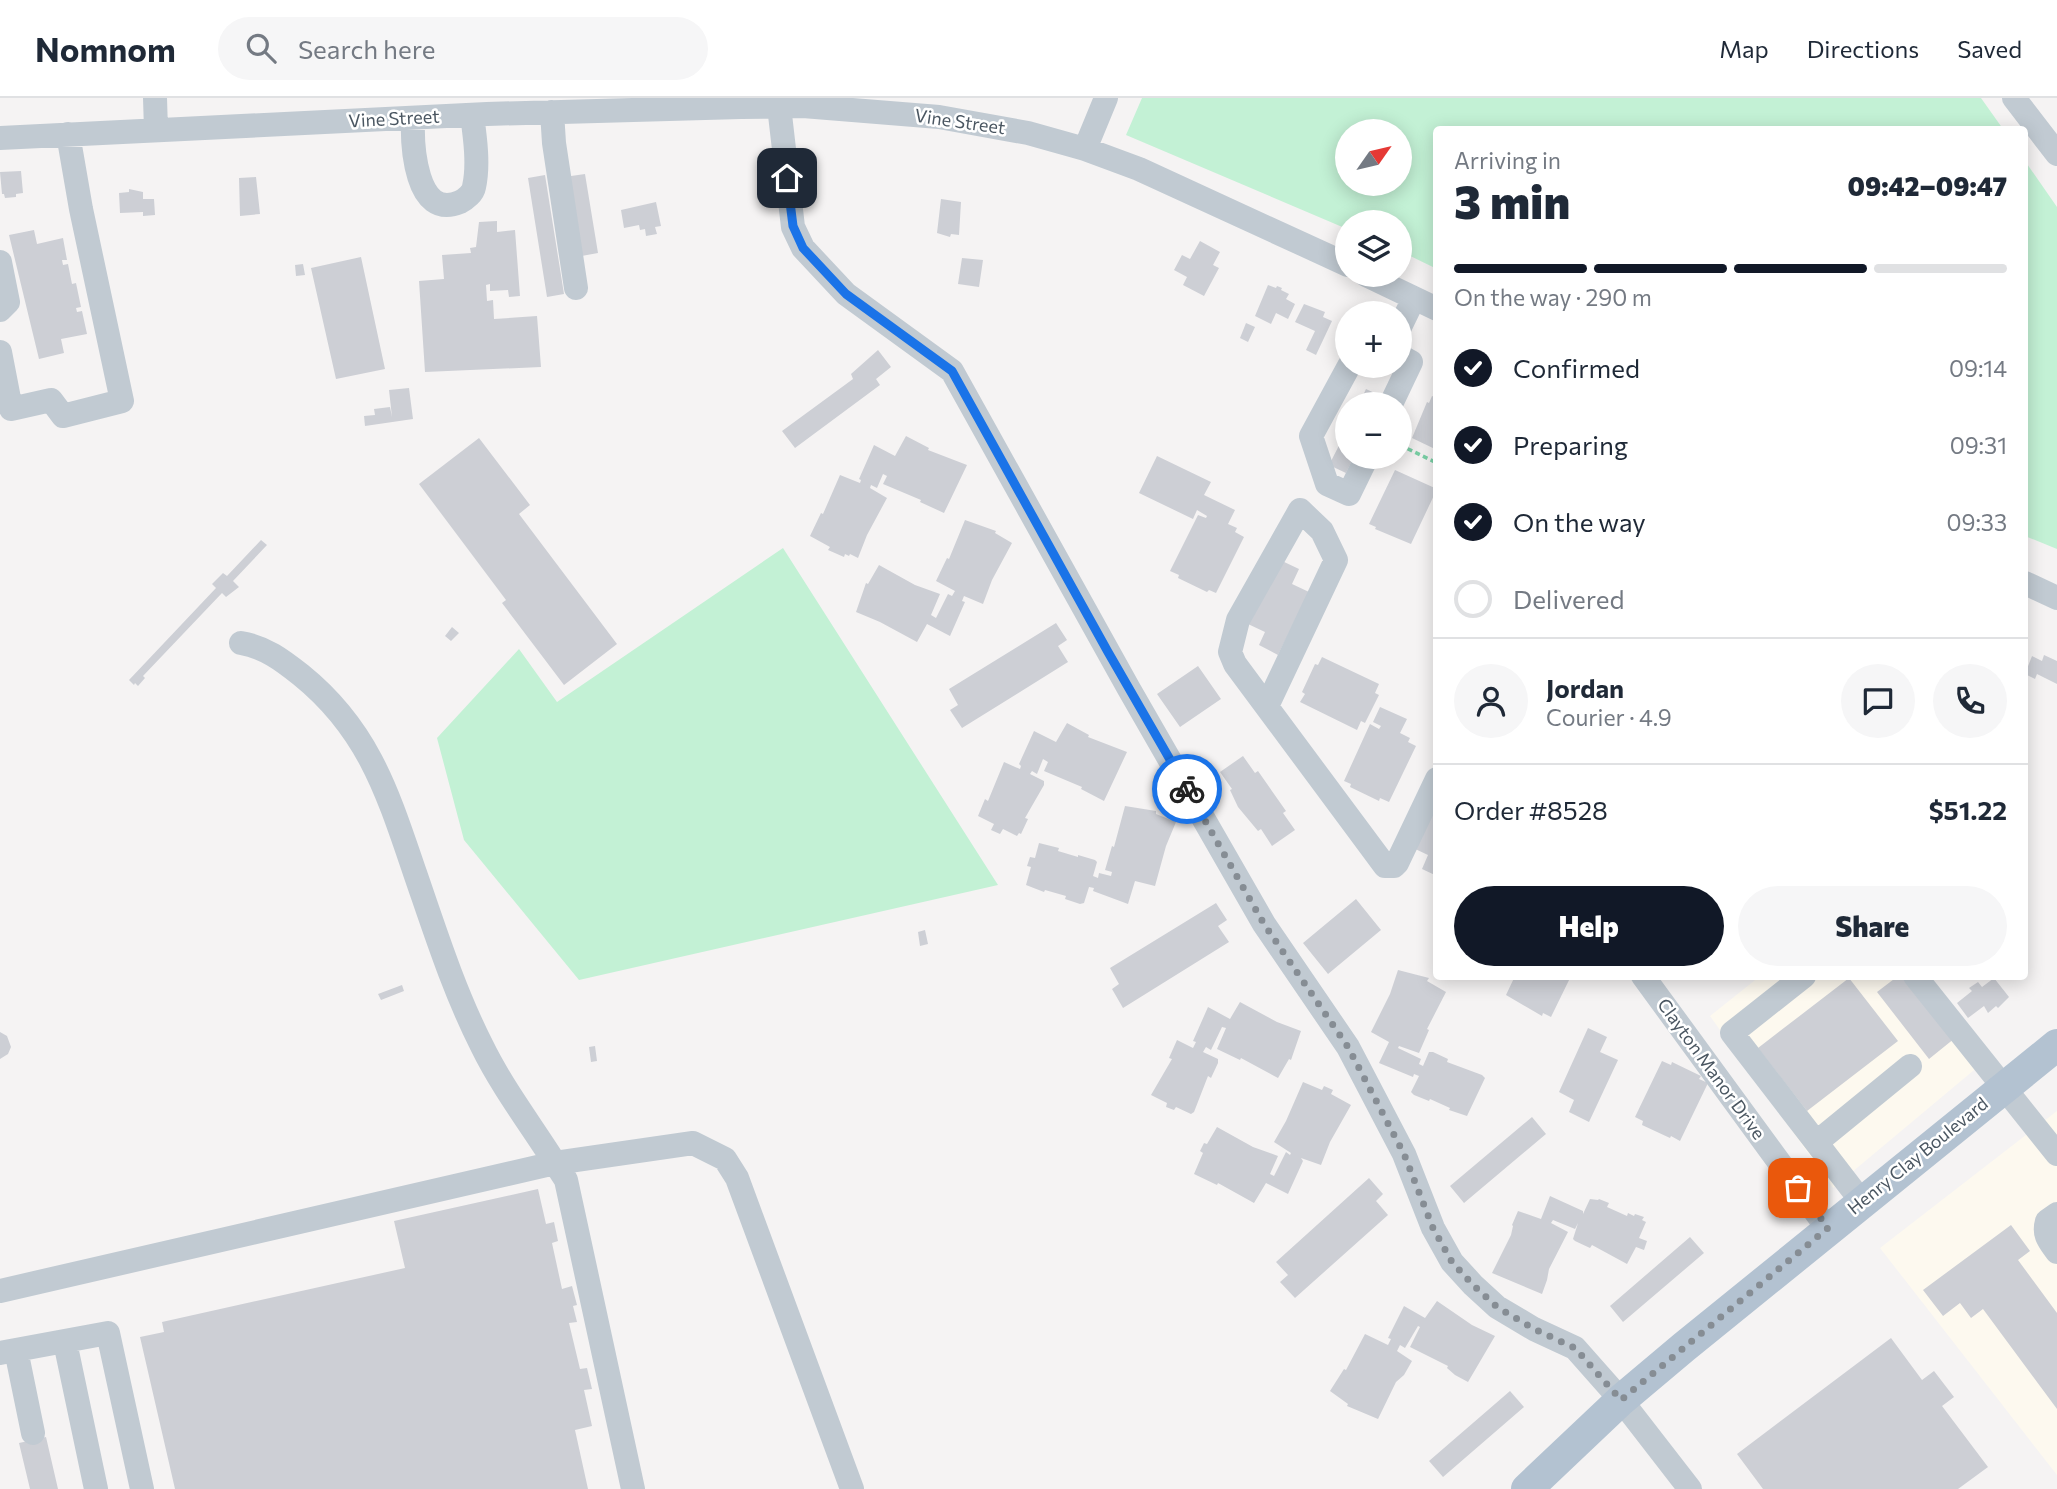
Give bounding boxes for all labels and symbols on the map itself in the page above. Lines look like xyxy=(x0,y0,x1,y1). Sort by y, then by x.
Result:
street label: Vine Street xyxy=(913,104,1007,138)
street label: Vine Street xyxy=(348,105,440,131)
north arrow xyxy=(1335,119,1412,196)
pin xyxy=(757,148,817,208)
courier xyxy=(1152,754,1222,824)
street label: Clayton Manor Drive xyxy=(1653,994,1770,1143)
street label: Henry Clay Boulevard xyxy=(1843,1092,1992,1219)
pin xyxy=(1768,1158,1828,1218)

